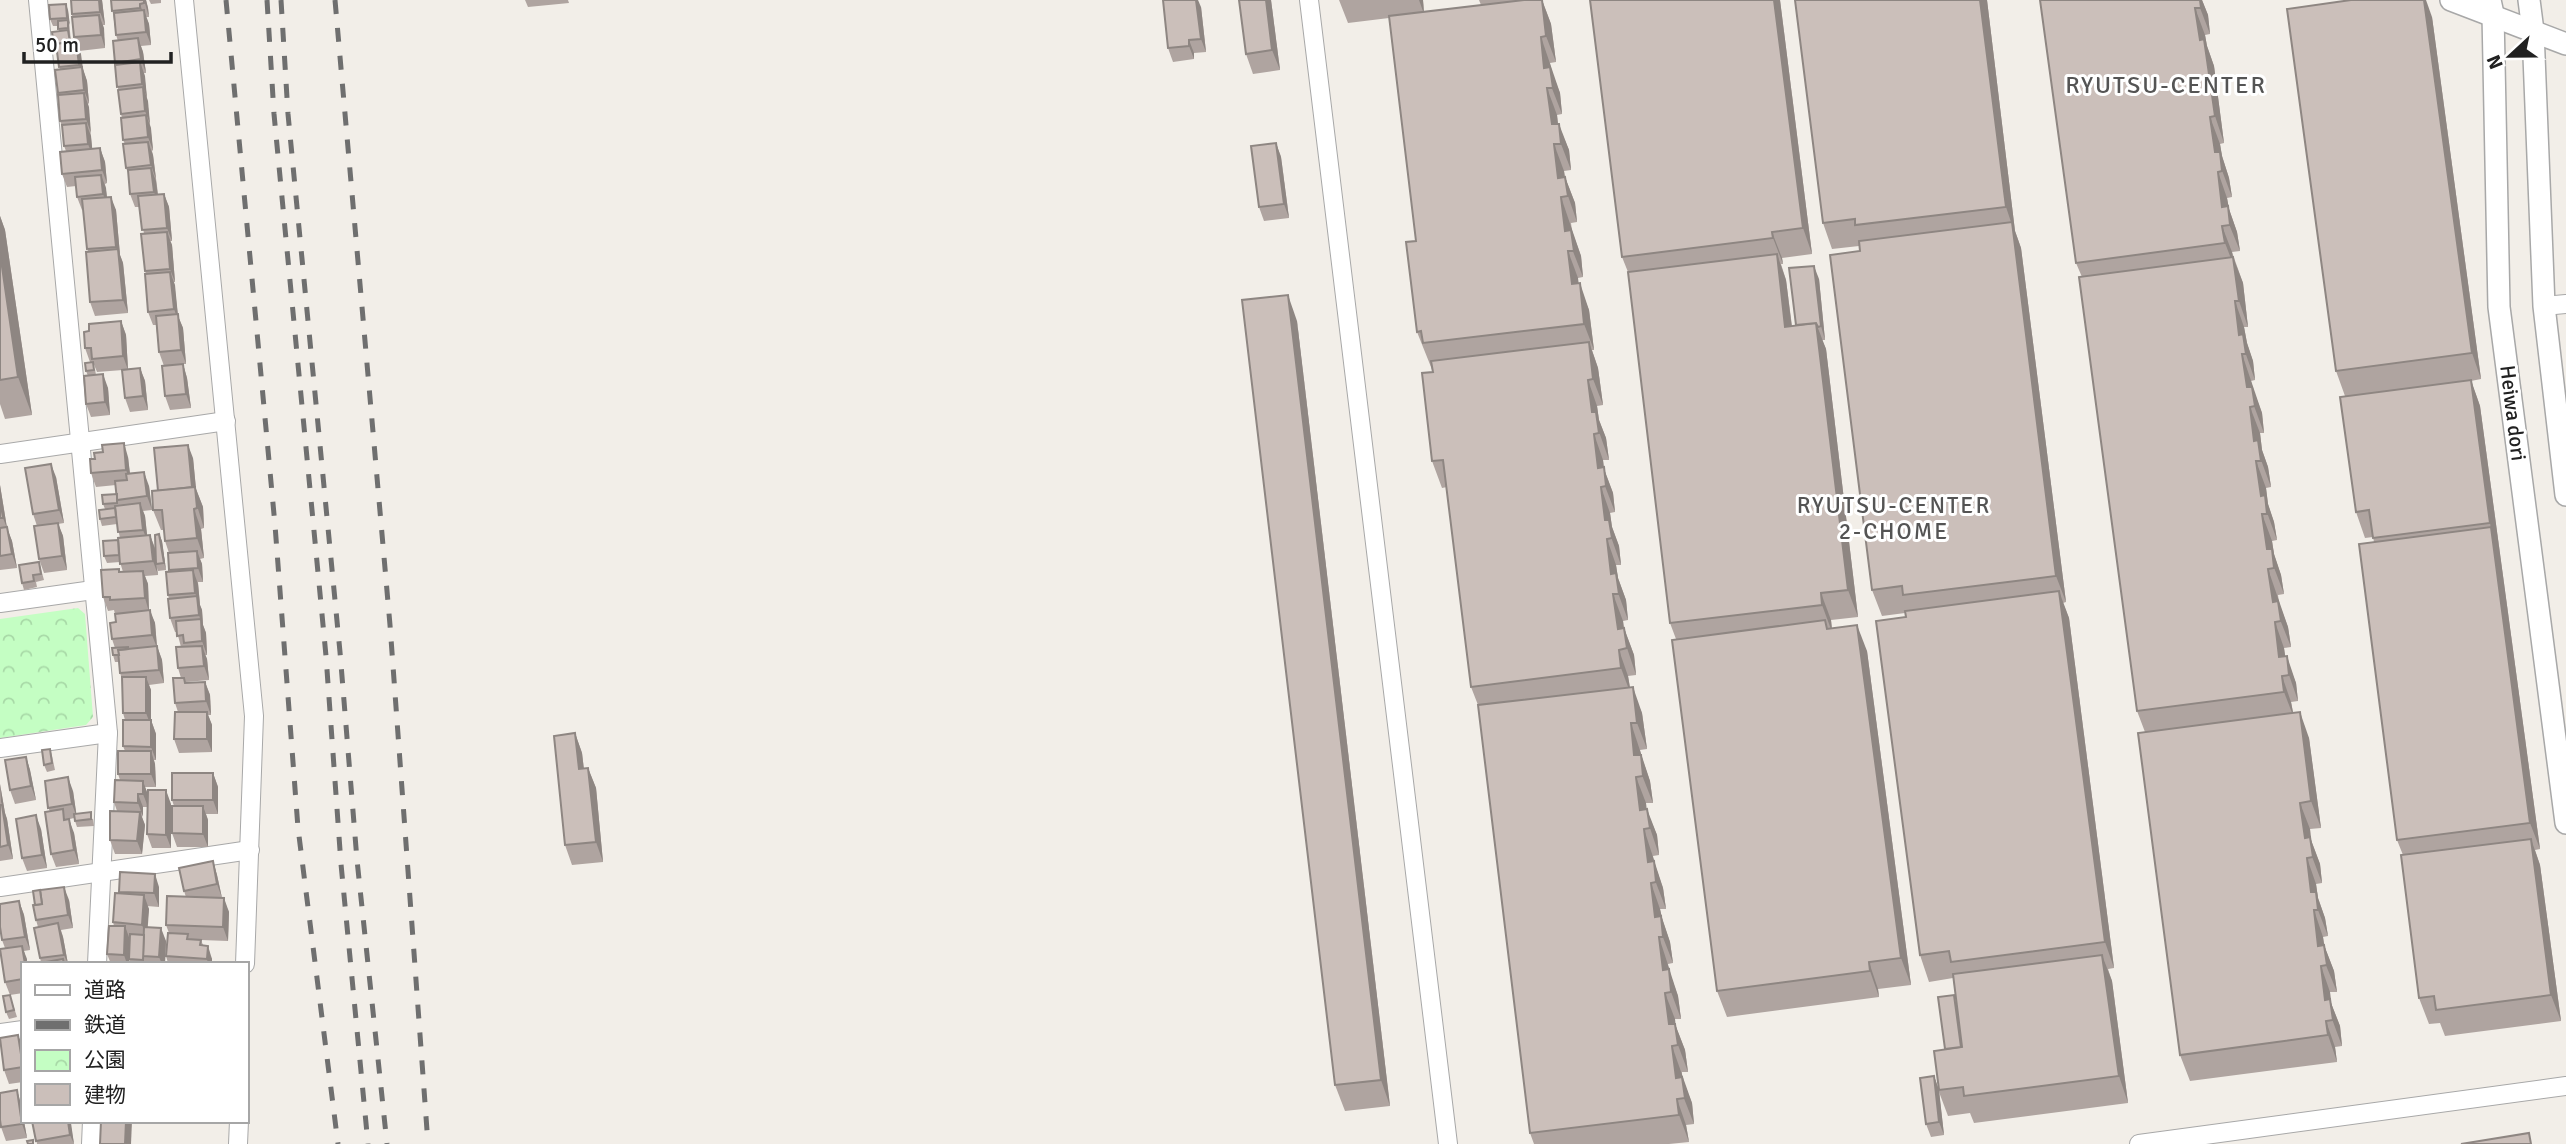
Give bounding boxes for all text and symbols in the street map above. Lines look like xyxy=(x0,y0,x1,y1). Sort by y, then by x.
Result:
scale bar xyxy=(24,21,172,65)
north arrow xyxy=(2475,21,2545,91)
text: 50 m xyxy=(35,32,79,58)
text: N xyxy=(2482,51,2509,73)
district label: RYUTSU-CENTER xyxy=(2065,70,2267,100)
street label: Heiwa dori xyxy=(2494,364,2532,462)
district label: RYUTSU-CENTER 2-CHOME xyxy=(1797,491,1991,546)
legend xyxy=(21,962,248,1123)
text: 道路 xyxy=(84,977,126,1003)
text: 鉄道 xyxy=(84,1012,126,1038)
text: 公園 xyxy=(84,1047,126,1073)
text: 建物 xyxy=(84,1082,126,1108)

